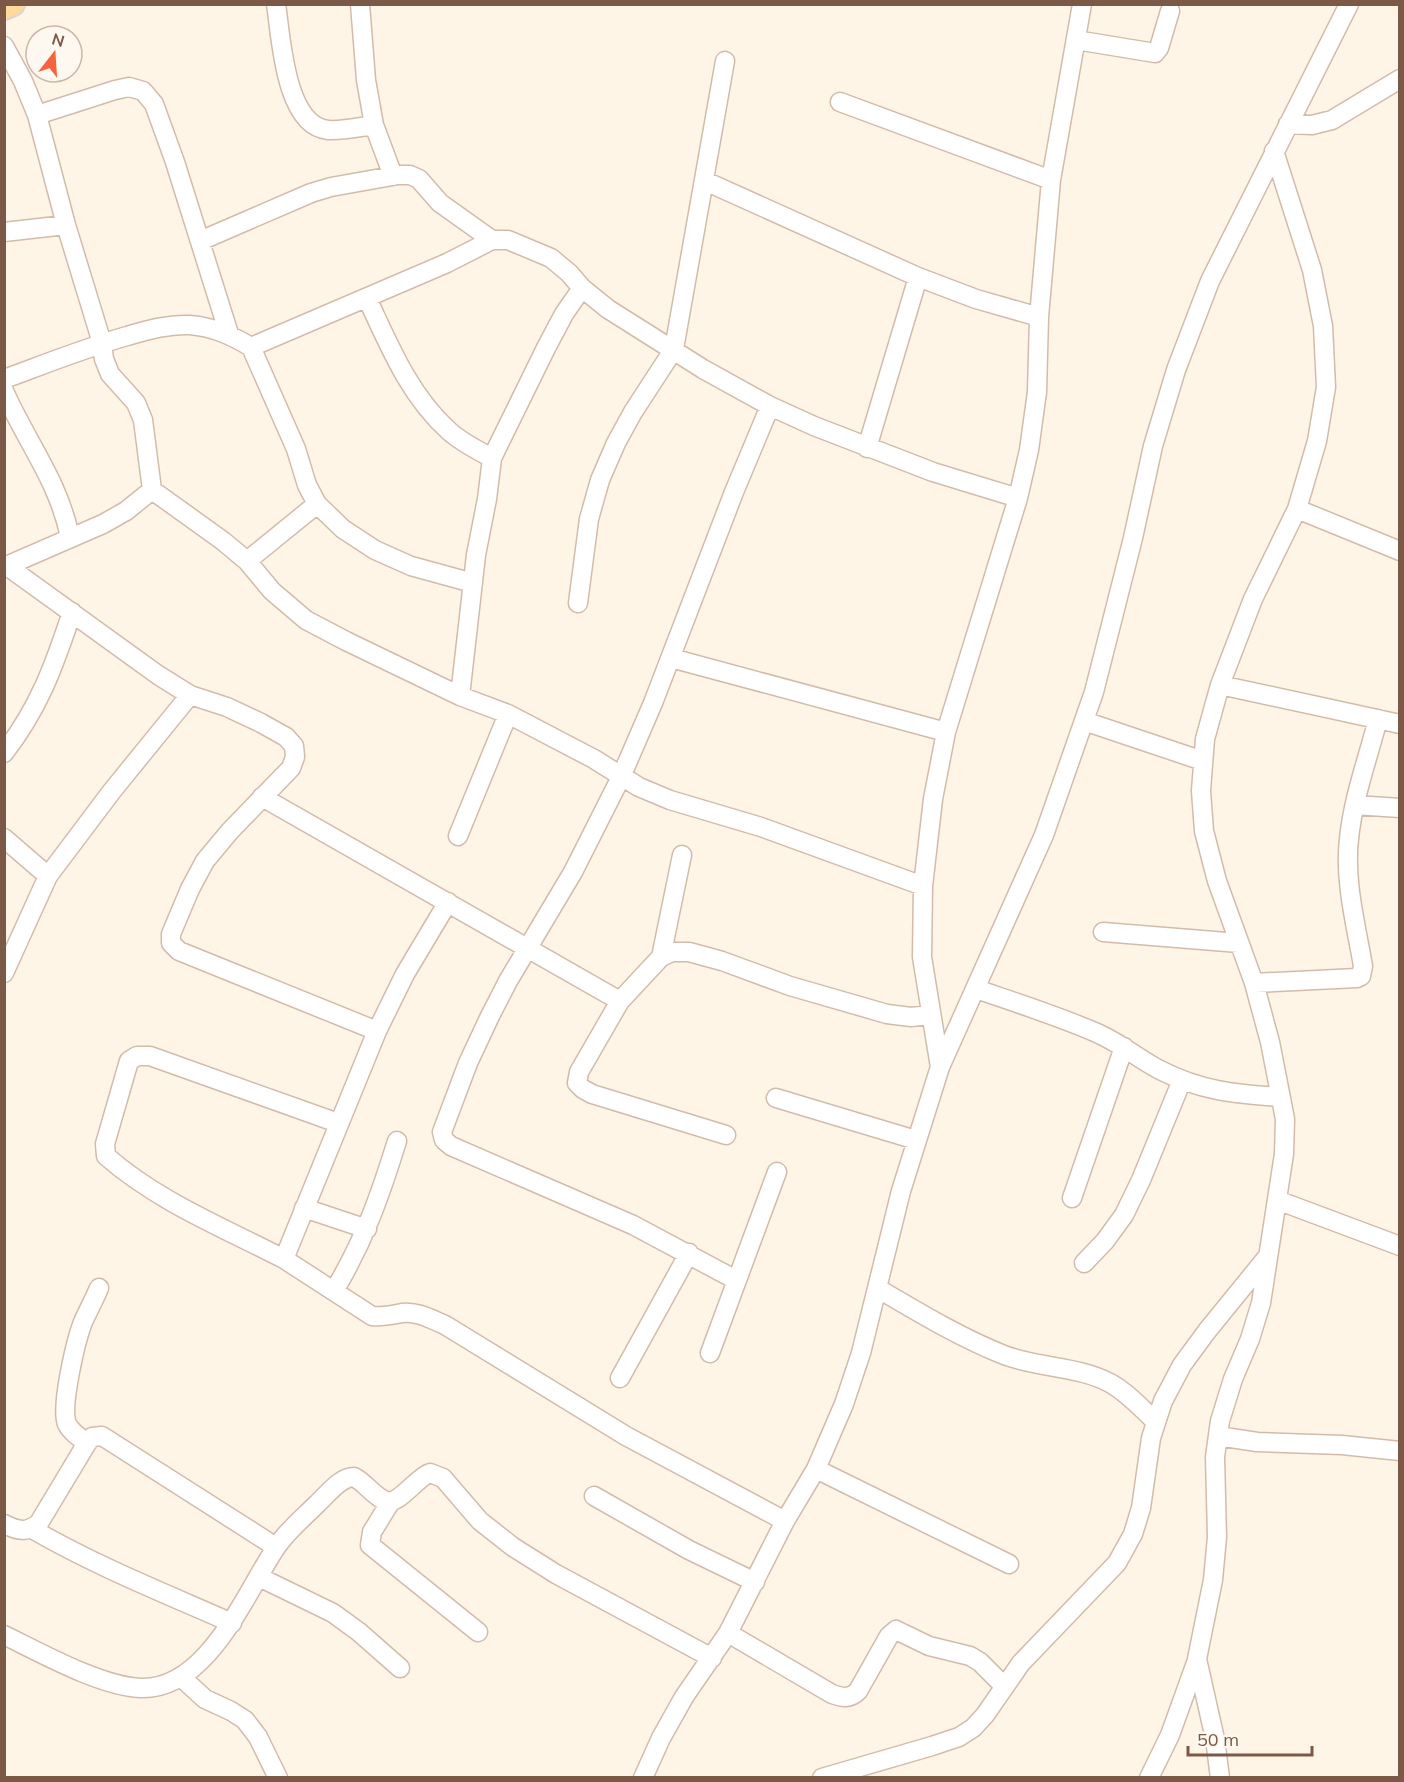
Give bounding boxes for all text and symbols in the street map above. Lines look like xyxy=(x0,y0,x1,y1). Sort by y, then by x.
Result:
north arrow xyxy=(24,24,84,84)
text: N xyxy=(50,28,67,51)
scale bar xyxy=(1188,1719,1312,1757)
text: 50 m xyxy=(1197,1728,1239,1751)

